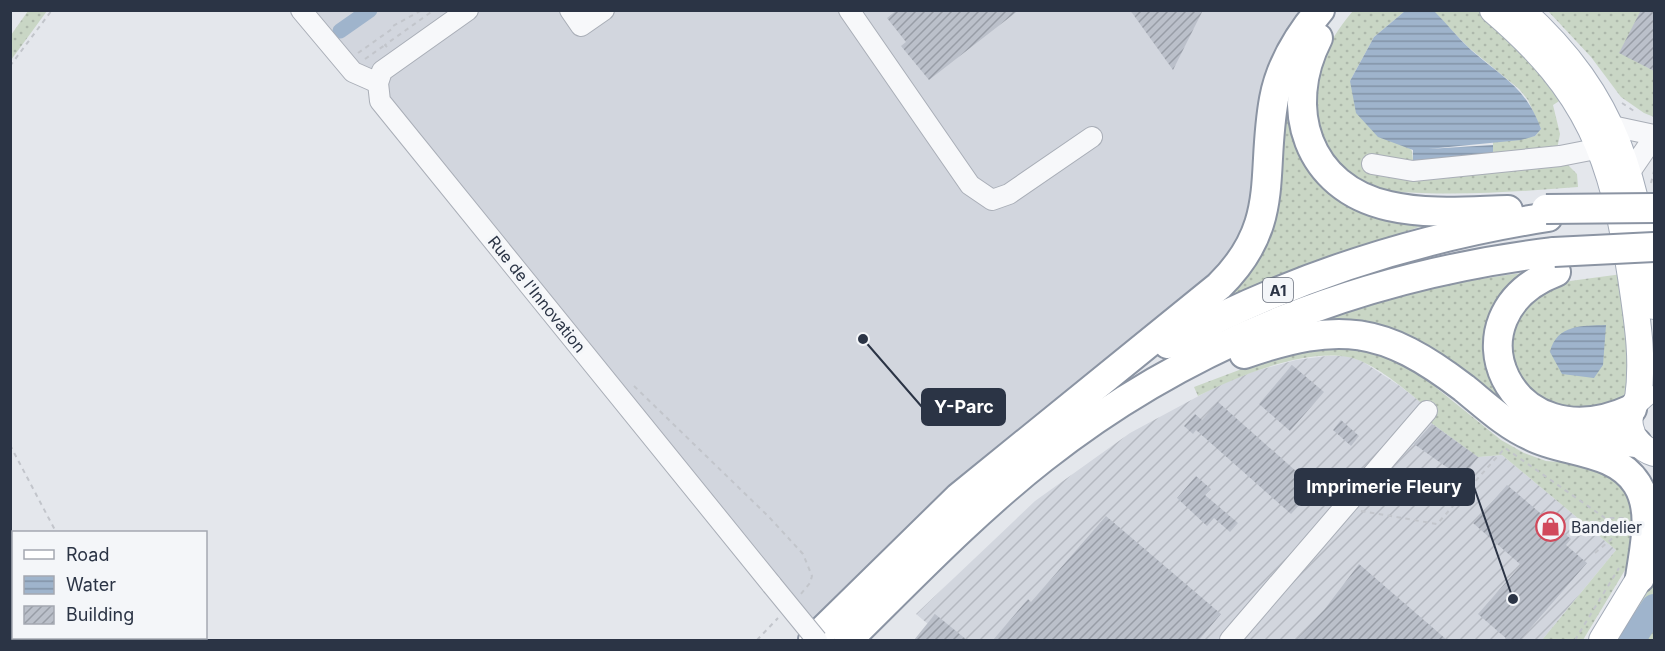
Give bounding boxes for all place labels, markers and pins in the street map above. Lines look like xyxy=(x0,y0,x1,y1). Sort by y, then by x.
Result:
callout: Y-Parc xyxy=(922,389,1005,425)
callout: Imprimerie Fleury xyxy=(1295,469,1474,505)
shop icon: Bandelier xyxy=(1534,511,1566,543)
place label: Bandelier xyxy=(1571,517,1642,537)

